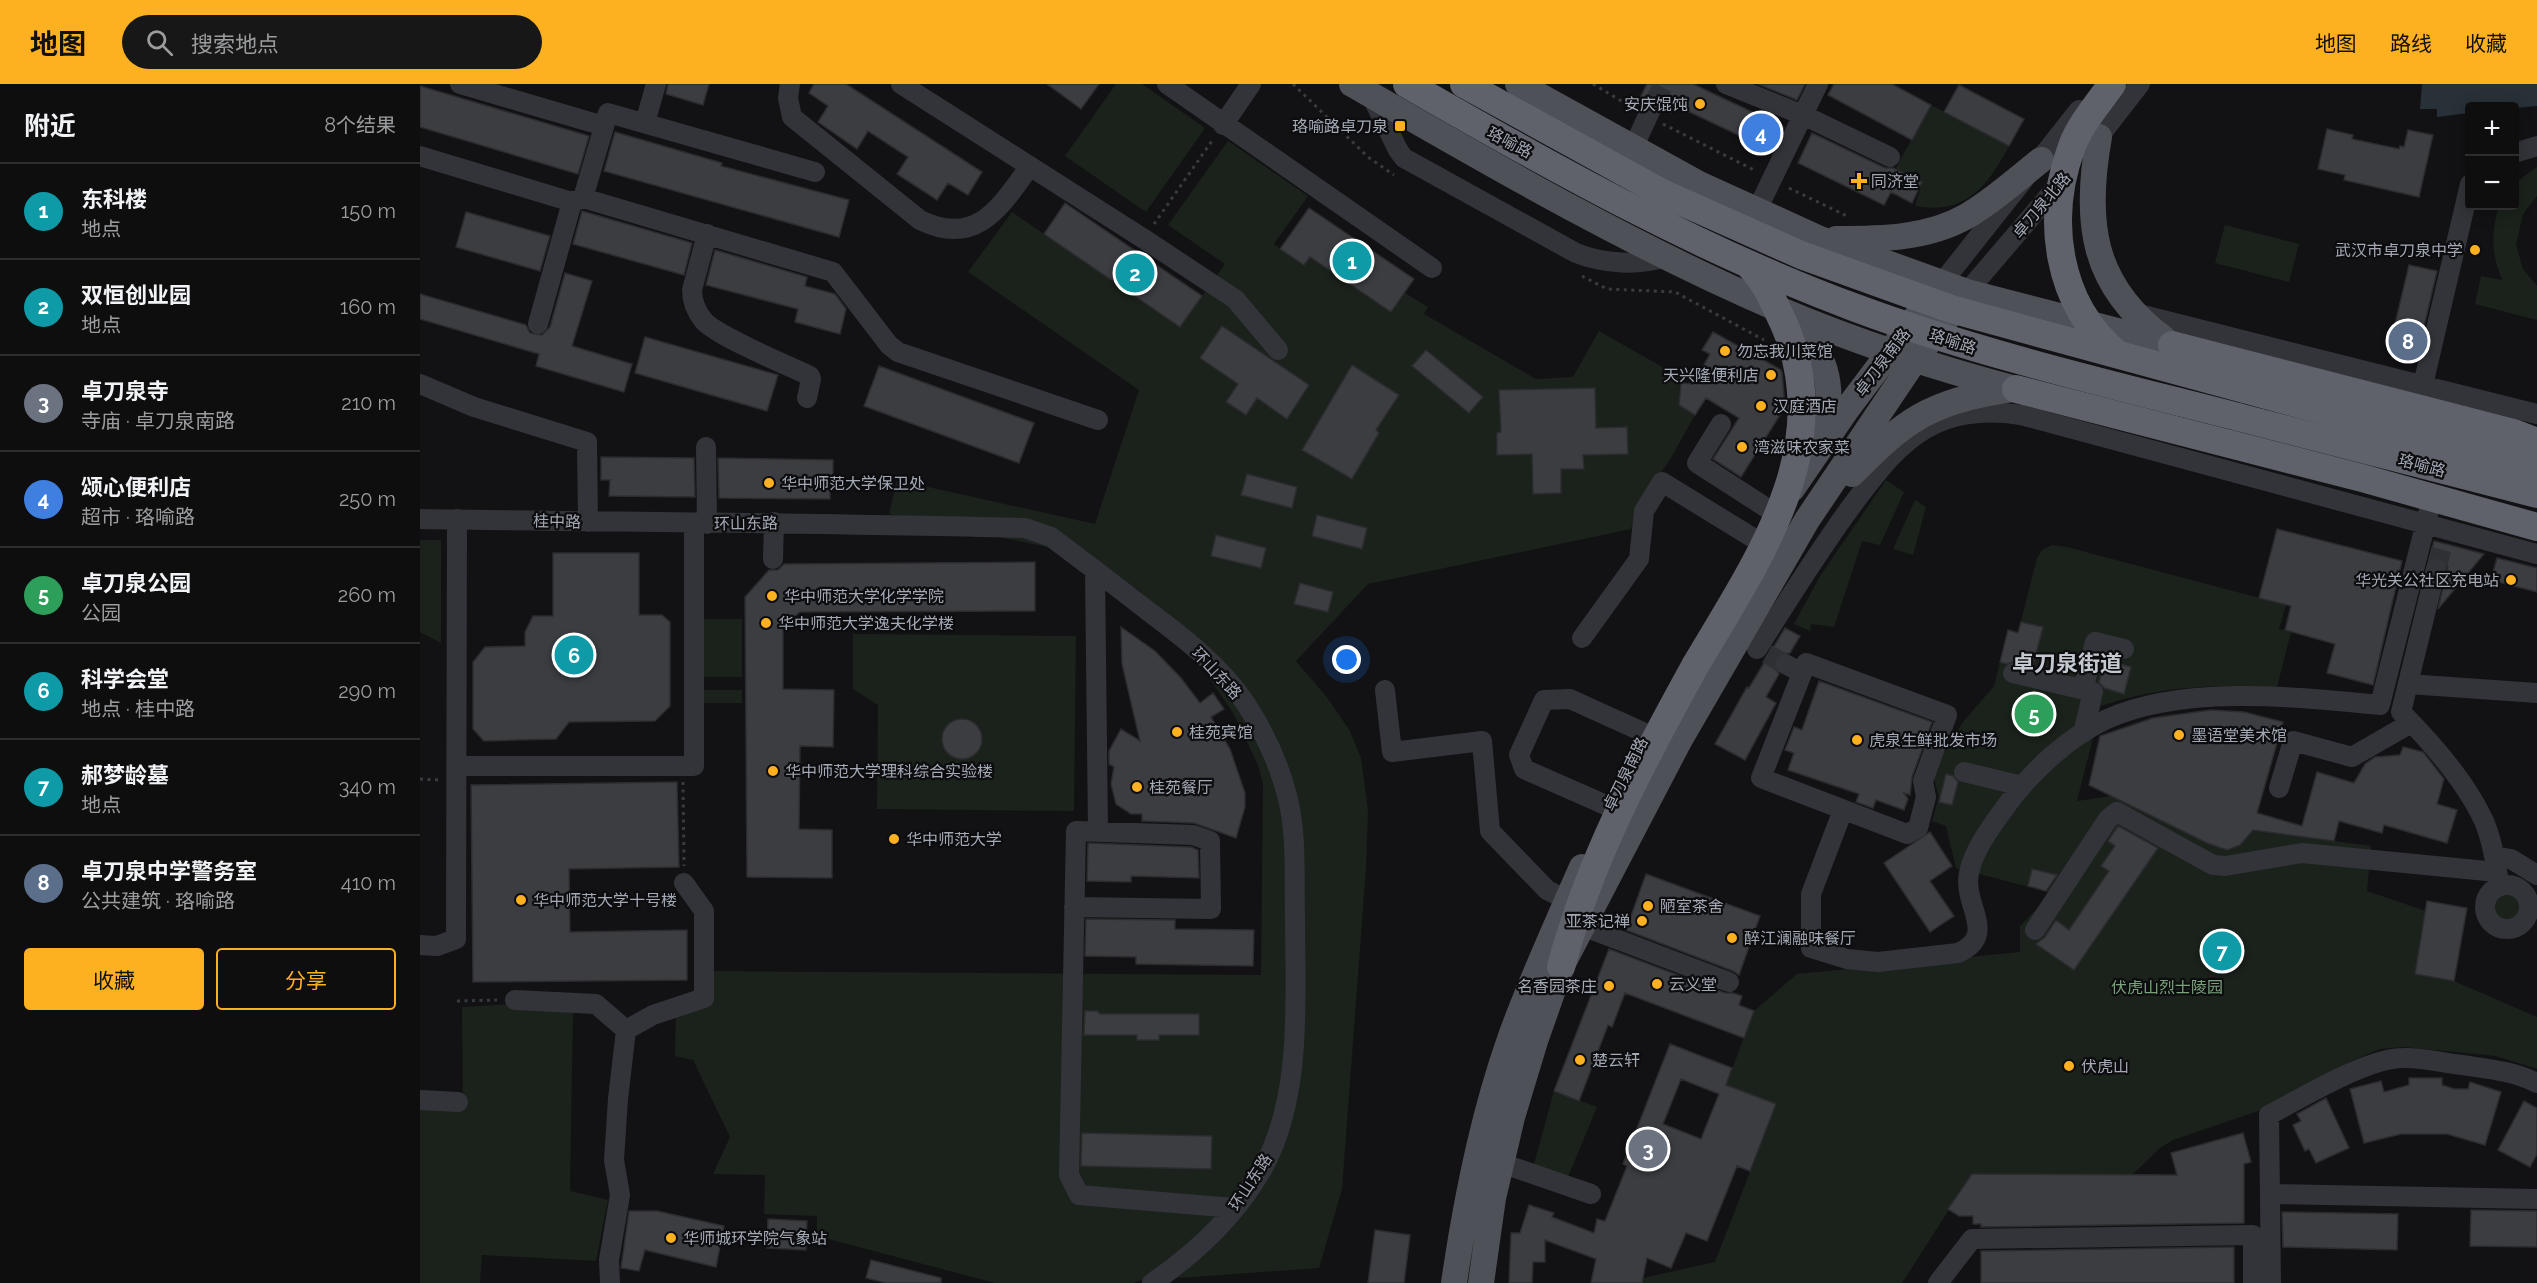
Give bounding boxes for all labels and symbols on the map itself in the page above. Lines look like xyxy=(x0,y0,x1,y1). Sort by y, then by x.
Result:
place label: 安庆馄饨 xyxy=(1624,95,1688,114)
marker: 安庆馄饨 xyxy=(1693,97,1707,111)
pin: 4 xyxy=(1742,110,1780,156)
place label: 珞喻路卓刀泉 xyxy=(1292,117,1388,136)
marker: 珞喻路卓刀泉 xyxy=(1393,119,1407,133)
street label: 珞喻路 xyxy=(1484,123,1535,162)
street label: 卓刀泉北路 xyxy=(2008,169,2074,242)
place label: 同济堂 xyxy=(1871,172,1919,191)
marker: 同济堂 xyxy=(1852,174,1866,188)
pin: 1 xyxy=(1332,238,1372,284)
place label: 武汉市卓刀泉中学 xyxy=(2335,241,2463,260)
marker: 武汉市卓刀泉中学 xyxy=(2468,243,2482,257)
pin: 2 xyxy=(1116,250,1154,296)
pin: 8 xyxy=(2388,318,2428,364)
street label: 卓刀泉南路 xyxy=(1851,325,1914,400)
street label: 珞喻路 xyxy=(1927,325,1979,358)
place label: 勿忘我川菜馆 xyxy=(1737,342,1833,361)
marker: 勿忘我川菜馆 xyxy=(1718,344,1732,358)
place label: 天兴隆便利店 xyxy=(1663,366,1759,385)
marker: 天兴隆便利店 xyxy=(1764,368,1778,382)
place label: 汉庭酒店 xyxy=(1773,397,1837,416)
marker: 汉庭酒店 xyxy=(1754,399,1768,413)
place label: 湾滋味农家菜 xyxy=(1754,438,1850,457)
marker: 湾滋味农家菜 xyxy=(1735,440,1749,454)
street label: 珞喻路 xyxy=(2396,450,2448,481)
place label: 华中师范大学保卫处 xyxy=(781,474,925,493)
marker: 华中师范大学保卫处 xyxy=(762,476,776,490)
street label: 桂中路 xyxy=(533,512,581,531)
street label: 环山东路 xyxy=(714,513,778,534)
place label: 华光关公社区充电站 xyxy=(2355,571,2499,590)
marker: 华光关公社区充电站 xyxy=(2504,573,2518,587)
place label: 华中师范大学化学学院 xyxy=(784,587,944,606)
marker: 华中师范大学化学学院 xyxy=(765,589,779,603)
place label: 华中师范大学逸夫化学楼 xyxy=(778,614,954,633)
marker: 华中师范大学逸夫化学楼 xyxy=(759,616,773,630)
pin: 6 xyxy=(554,632,594,678)
street label: 环山东路 xyxy=(1188,643,1245,703)
your location xyxy=(1332,645,1361,674)
district label: 卓刀泉街道 xyxy=(2012,650,2122,676)
pin: 5 xyxy=(2014,692,2054,736)
place label: 桂苑宾馆 xyxy=(1189,723,1253,742)
marker: 桂苑宾馆 xyxy=(1170,725,1184,739)
place label: 墨语堂美术馆 xyxy=(2191,726,2287,745)
marker: 墨语堂美术馆 xyxy=(2172,728,2186,742)
place label: 虎泉生鲜批发市场 xyxy=(1869,731,1997,750)
marker: 虎泉生鲜批发市场 xyxy=(1850,733,1864,747)
street label: 卓刀泉南路 xyxy=(1599,734,1652,814)
place label: 华中师范大学理科综合实验楼 xyxy=(785,762,993,781)
marker: 华中师范大学理科综合实验楼 xyxy=(766,764,780,778)
place label: 桂苑餐厅 xyxy=(1149,778,1213,797)
marker: 桂苑餐厅 xyxy=(1130,780,1144,794)
place label: 华中师范大学 xyxy=(906,830,1002,849)
marker: 华中师范大学 xyxy=(887,832,901,846)
place label: 华中师范大学十号楼 xyxy=(533,891,677,910)
marker: 华中师范大学十号楼 xyxy=(514,893,528,907)
place label: 陋室茶舍 xyxy=(1660,897,1724,916)
marker: 陋室茶舍 xyxy=(1641,899,1655,913)
place label: 亚茶记禅 xyxy=(1566,912,1630,931)
marker: 亚茶记禅 xyxy=(1635,914,1649,928)
pin: 7 xyxy=(2202,928,2242,974)
place label: 醉江澜融味餐厅 xyxy=(1744,929,1856,948)
marker: 醉江澜融味餐厅 xyxy=(1725,931,1739,945)
place label: 云义堂 xyxy=(1669,975,1717,994)
place label: 名香园茶庄 xyxy=(1517,977,1597,996)
marker: 云义堂 xyxy=(1650,977,1664,991)
park label: 伏虎山烈士陵园 xyxy=(2111,978,2223,997)
marker: 名香园茶庄 xyxy=(1602,979,1616,993)
place label: 楚云轩 xyxy=(1592,1051,1640,1070)
marker: 楚云轩 xyxy=(1573,1053,1587,1067)
place label: 伏虎山 xyxy=(2081,1057,2129,1076)
marker: 伏虎山 xyxy=(2062,1059,2076,1073)
pin: 3 xyxy=(1628,1126,1668,1172)
street label: 环山东路 xyxy=(1225,1150,1276,1214)
place label: 华师城环学院气象站 xyxy=(683,1229,827,1248)
marker: 华师城环学院气象站 xyxy=(664,1231,678,1245)

